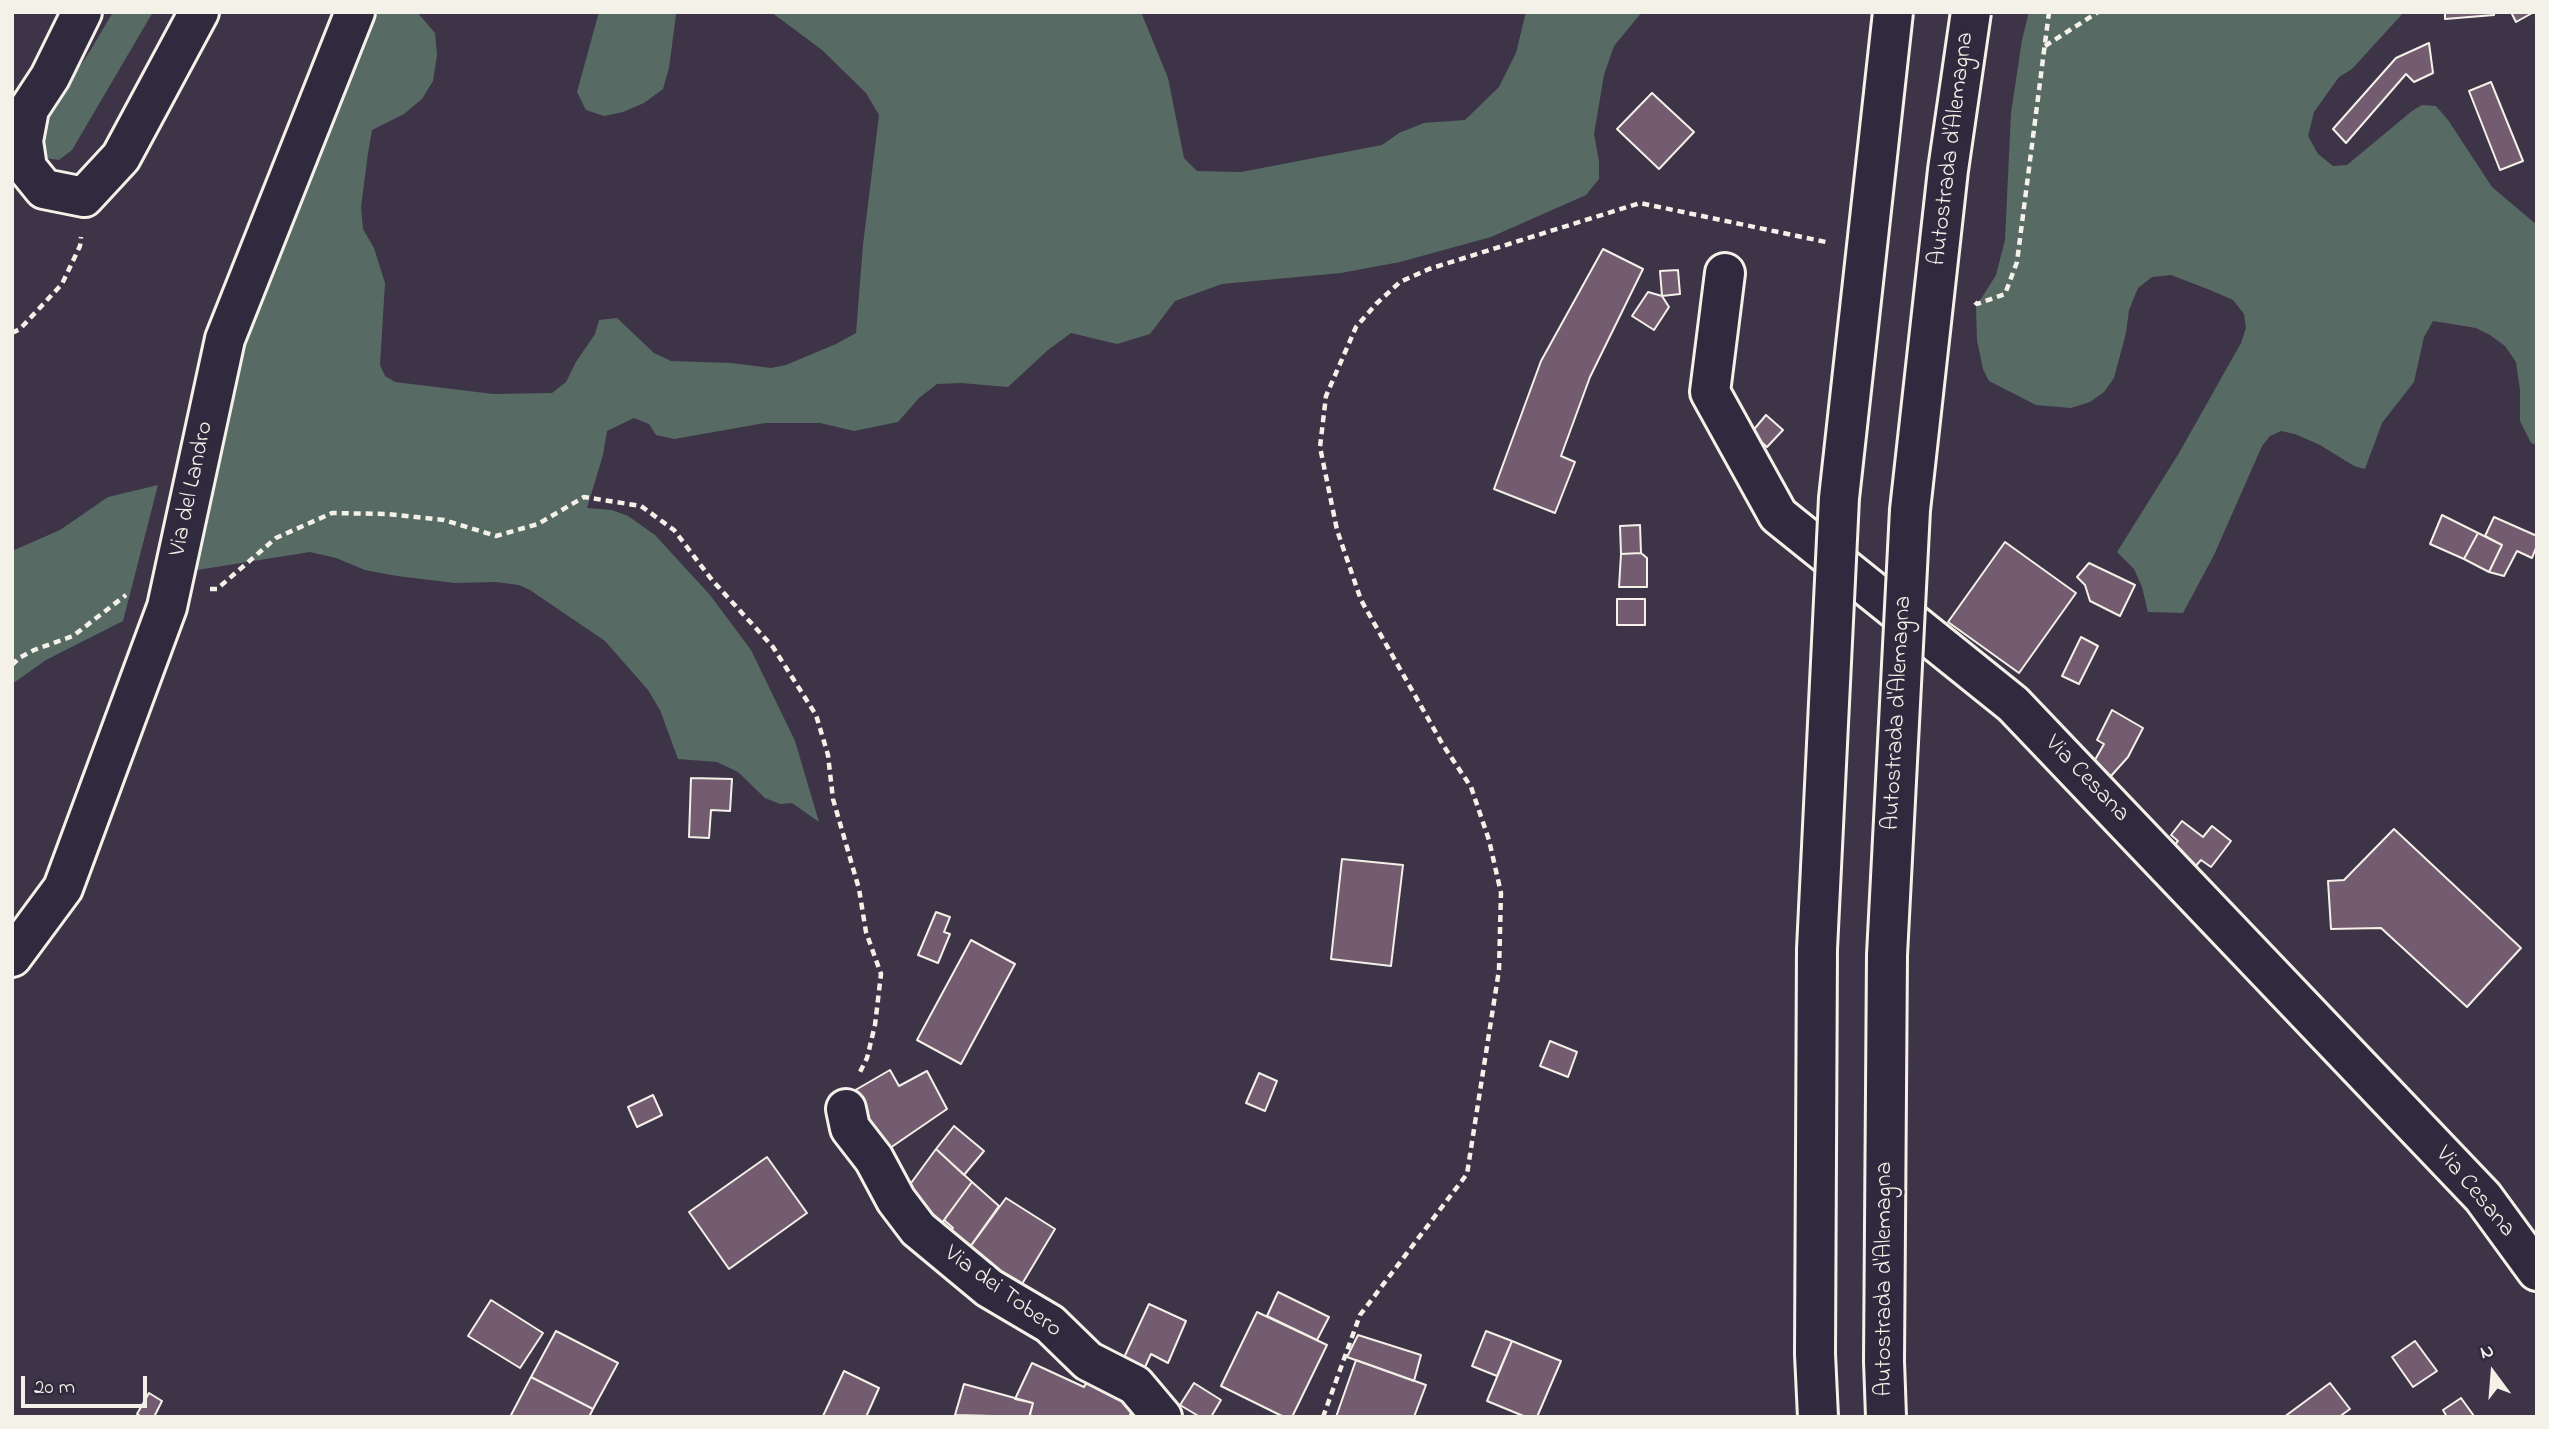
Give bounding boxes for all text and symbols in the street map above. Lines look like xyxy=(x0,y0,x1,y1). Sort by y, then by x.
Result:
street label: Autostrada d'Alemagna xyxy=(1924,31,1982,267)
street label: Via del Landro xyxy=(165,419,221,559)
street label: Autostrada d'Alemagna xyxy=(1878,595,1920,831)
street label: Via Cesana xyxy=(2038,731,2134,829)
street label: Via Cesana xyxy=(2428,1142,2520,1244)
street label: Autostrada d'Alemagna xyxy=(1872,1162,1900,1396)
street label: Via dei Tobero xyxy=(938,1241,1066,1345)
north arrow xyxy=(2458,1338,2528,1408)
text: N xyxy=(2477,1338,2497,1367)
scale bar xyxy=(24,1362,150,1406)
text: 20 m xyxy=(34,1373,75,1403)

